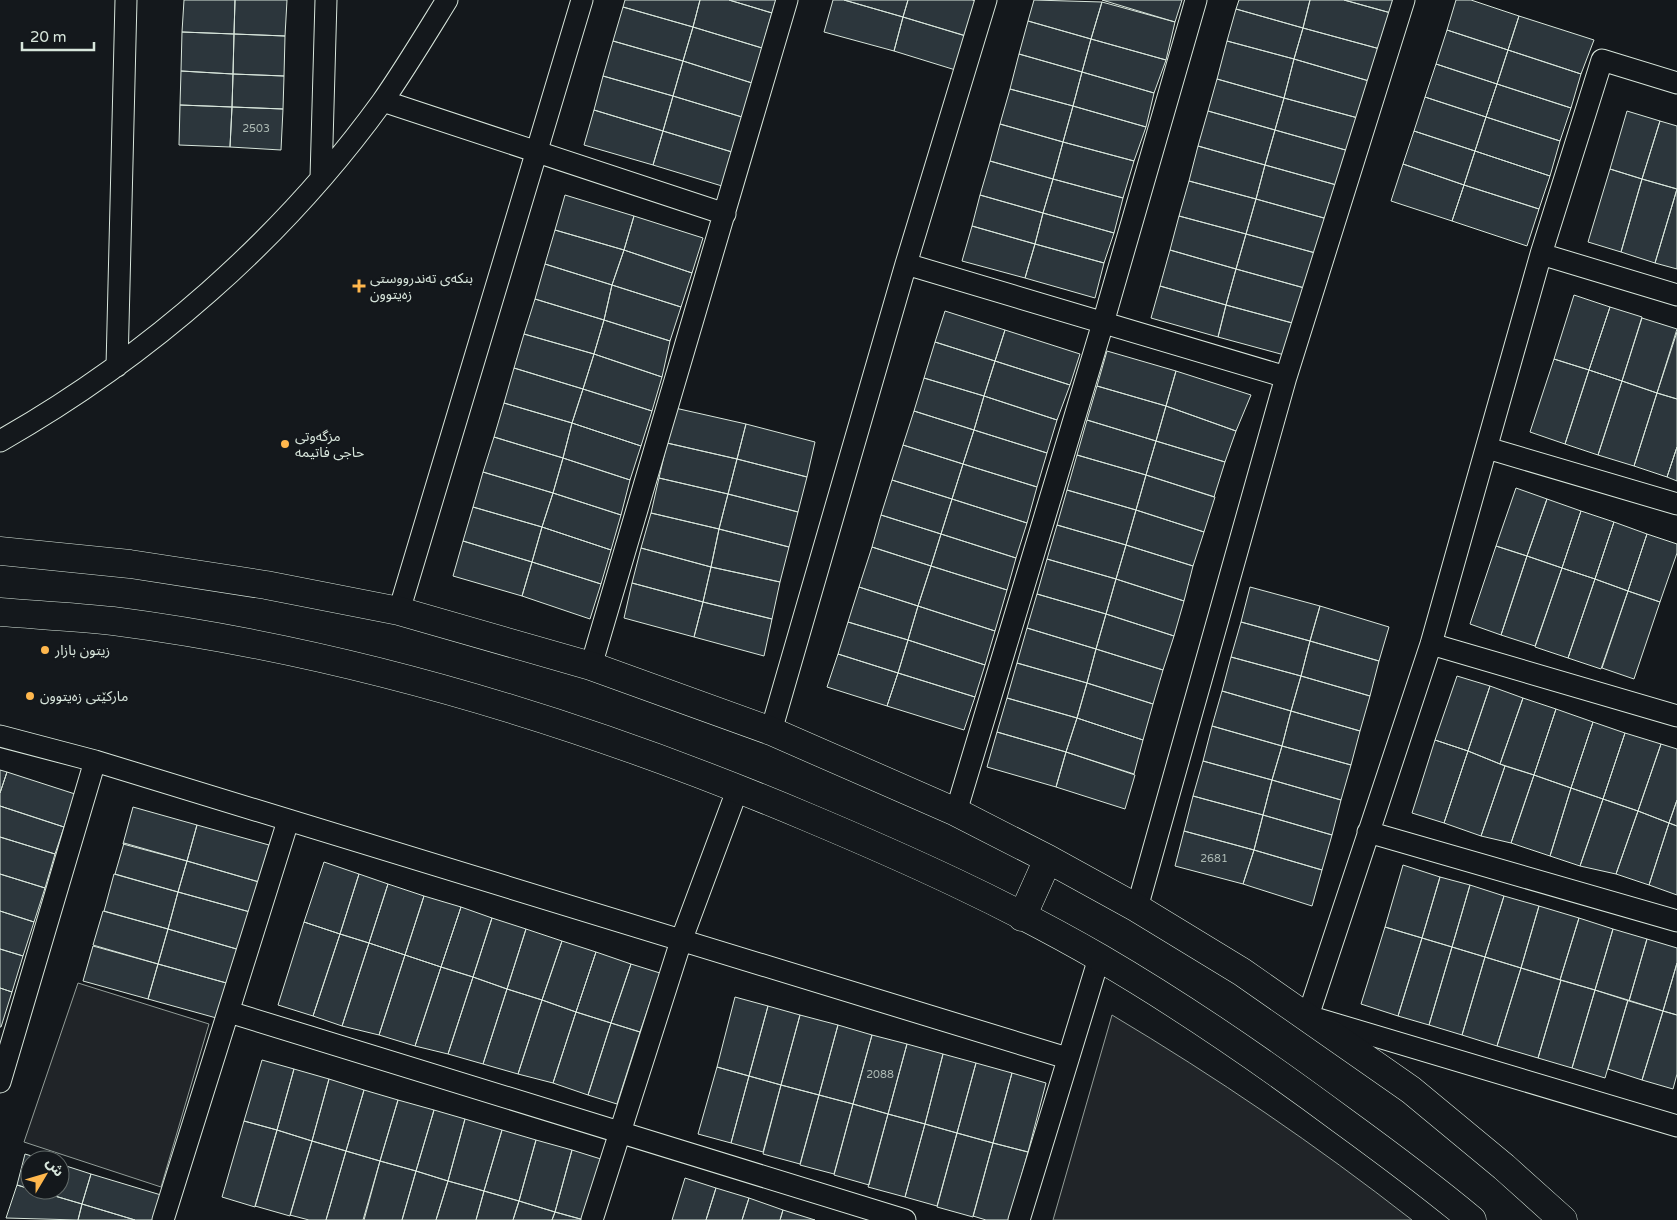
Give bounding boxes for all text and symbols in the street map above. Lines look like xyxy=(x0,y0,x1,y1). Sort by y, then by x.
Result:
scale bar xyxy=(22,20,95,52)
text: 20 m xyxy=(30,28,67,46)
house number: 2503 xyxy=(242,122,270,135)
place label: بنکەی تەندرووستی زەیتوون xyxy=(370,270,473,303)
marker: بنکەی تەندرووستی زەیتوون xyxy=(352,279,366,293)
place label: مزگەوتی حاجی فاتیمە xyxy=(295,428,364,461)
marker: مزگەوتی حاجی فاتیمە xyxy=(279,438,291,450)
place label: زيتون بازار xyxy=(54,642,110,659)
marker: زيتون بازار xyxy=(39,644,51,656)
place label: مارکێتی زەیتوون xyxy=(40,688,128,705)
marker: مارکێتی زەیتوون xyxy=(24,690,36,702)
house number: 2681 xyxy=(1200,852,1228,865)
house number: 2088 xyxy=(866,1068,894,1081)
north arrow xyxy=(20,1150,70,1200)
text: ش xyxy=(42,1155,67,1180)

